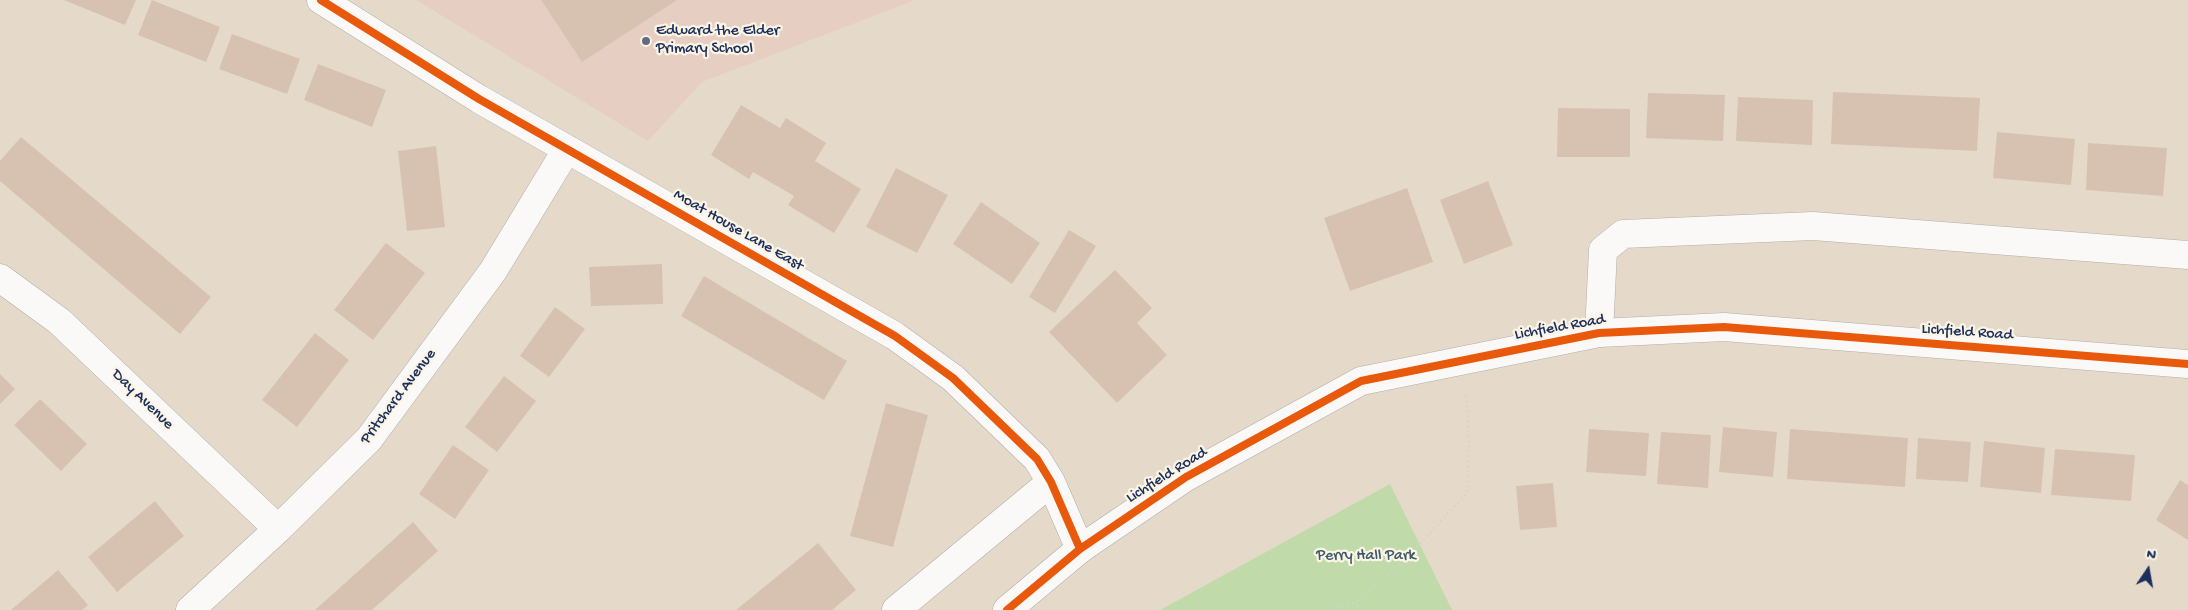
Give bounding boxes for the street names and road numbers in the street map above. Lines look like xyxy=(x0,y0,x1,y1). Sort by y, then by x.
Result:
street label: Moat House Lane East xyxy=(669,186,807,276)
street label: Lichfield Road xyxy=(1513,311,1607,345)
street label: Lichfield Road xyxy=(1921,320,2013,346)
street label: Pritchard Avenue xyxy=(357,346,441,448)
street label: Day Avenue xyxy=(107,366,177,434)
street label: Lichfield Road xyxy=(1123,444,1211,508)

